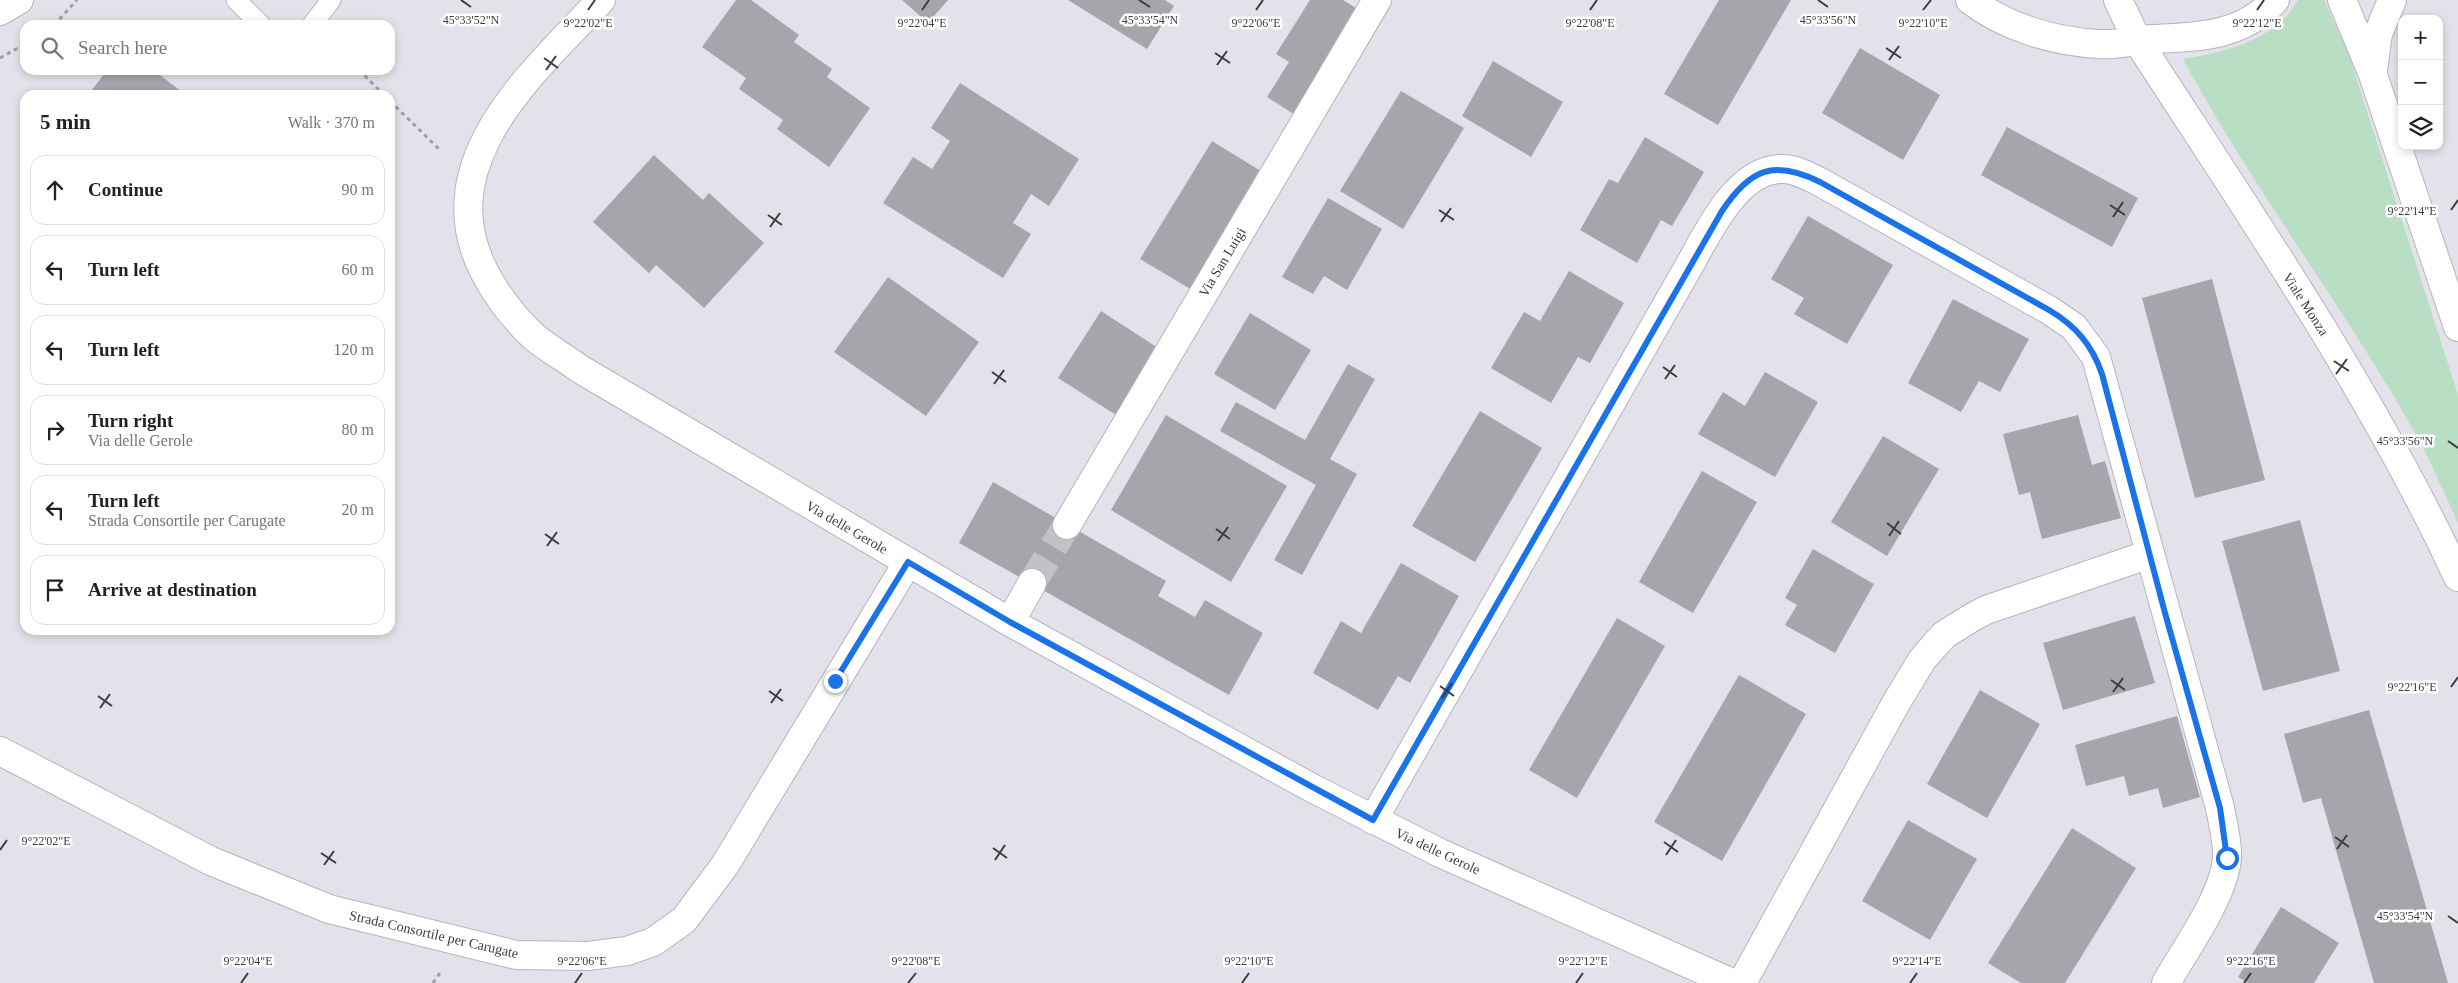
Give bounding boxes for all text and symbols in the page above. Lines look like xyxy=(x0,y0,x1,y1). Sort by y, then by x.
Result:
text: 45°33'52"N xyxy=(443,13,500,27)
text: 45°33'54"N xyxy=(1122,13,1179,27)
text: 45°33'56"N xyxy=(1800,13,1857,27)
map controls xyxy=(2398,15,2443,150)
button: + xyxy=(2398,15,2443,60)
text: 9°22'02"E xyxy=(563,16,613,30)
text: 9°22'04"E xyxy=(897,16,947,30)
text: 9°22'06"E xyxy=(1231,16,1281,30)
text: 9°22'08"E xyxy=(1565,16,1615,30)
text: 9°22'10"E xyxy=(1898,16,1948,30)
text: 9°22'12"E xyxy=(2232,16,2282,30)
search box xyxy=(20,20,395,75)
icon: search xyxy=(38,34,66,62)
text: Search here xyxy=(78,37,167,58)
button: − xyxy=(2398,60,2443,105)
button: layers xyxy=(2398,105,2443,150)
text: 5 min xyxy=(40,110,91,134)
text: Walk · 370 m xyxy=(288,114,375,131)
icon: ahead xyxy=(41,176,69,204)
text: Continue xyxy=(88,179,163,200)
text: 90 m xyxy=(342,181,374,198)
text: 9°22'14"E xyxy=(2387,204,2437,218)
street label: Via San Luigi xyxy=(1196,225,1249,299)
icon: left xyxy=(41,256,69,284)
text: Turn left xyxy=(88,259,160,280)
text: 60 m xyxy=(342,261,374,278)
street label: Viale Monza xyxy=(2280,270,2332,339)
icon: left xyxy=(41,336,69,364)
text: Turn left xyxy=(88,339,160,360)
text: 120 m xyxy=(334,341,374,358)
text: Turn right xyxy=(88,410,173,431)
icon: right xyxy=(41,416,69,444)
text: 80 m xyxy=(342,421,374,438)
text: Via delle Gerole xyxy=(88,432,193,449)
text: 45°33'56"N xyxy=(2377,434,2434,448)
text: Turn left xyxy=(88,490,160,511)
icon: left xyxy=(41,496,69,524)
street label: Via delle Gerole xyxy=(803,498,890,557)
text: 20 m xyxy=(342,501,374,518)
text: Strada Consortile per Carugate xyxy=(88,512,286,529)
icon: arrive xyxy=(41,576,69,604)
text: Arrive at destination xyxy=(88,579,257,600)
route end xyxy=(824,670,847,693)
text: 9°22'16"E xyxy=(2387,680,2437,694)
street label: Via delle Gerole xyxy=(1393,825,1482,878)
text: 9°22'02"E xyxy=(21,834,71,848)
route start xyxy=(2216,847,2239,870)
street label: Strada Consortile per Carugate xyxy=(348,908,520,961)
text: 45°33'54"N xyxy=(2377,909,2434,923)
text: 9°22'04"E xyxy=(223,954,273,968)
text: 9°22'06"E xyxy=(557,954,607,968)
text: 9°22'08"E xyxy=(891,954,941,968)
text: 9°22'10"E xyxy=(1224,954,1274,968)
text: 9°22'12"E xyxy=(1558,954,1608,968)
text: 9°22'14"E xyxy=(1892,954,1942,968)
text: 9°22'16"E xyxy=(2226,954,2276,968)

